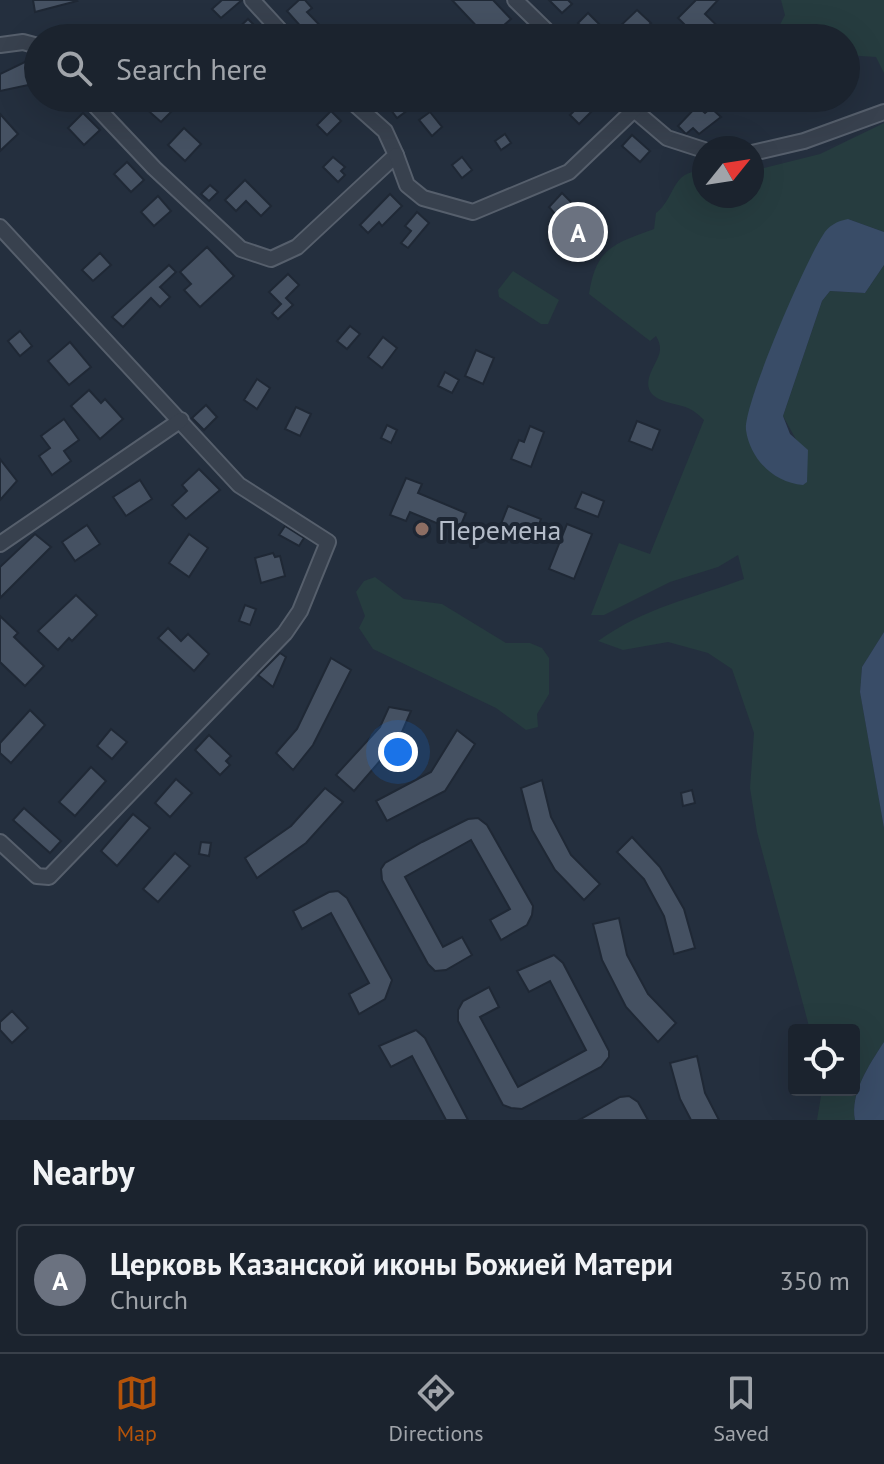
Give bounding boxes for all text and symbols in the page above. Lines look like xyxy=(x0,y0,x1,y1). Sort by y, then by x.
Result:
search box xyxy=(24,24,860,112)
icon: search xyxy=(52,46,96,90)
text: Search here xyxy=(116,49,267,88)
north arrow xyxy=(692,136,764,208)
pin: A xyxy=(552,202,604,262)
place label: Перемена xyxy=(438,511,561,548)
marker: Перемена xyxy=(413,520,431,538)
your location xyxy=(378,732,418,772)
map controls xyxy=(788,1024,860,1096)
button: locate xyxy=(788,1024,860,1096)
text: Nearby xyxy=(32,1150,134,1194)
text: Церковь Казанской иконы Божией Матери xyxy=(110,1244,673,1283)
text: A xyxy=(52,1264,68,1297)
text: 350 m xyxy=(779,1264,850,1297)
text: Church xyxy=(110,1283,188,1316)
tab: Map xyxy=(115,1371,159,1447)
tab: Directions xyxy=(388,1371,484,1447)
tab: Saved xyxy=(713,1371,769,1447)

